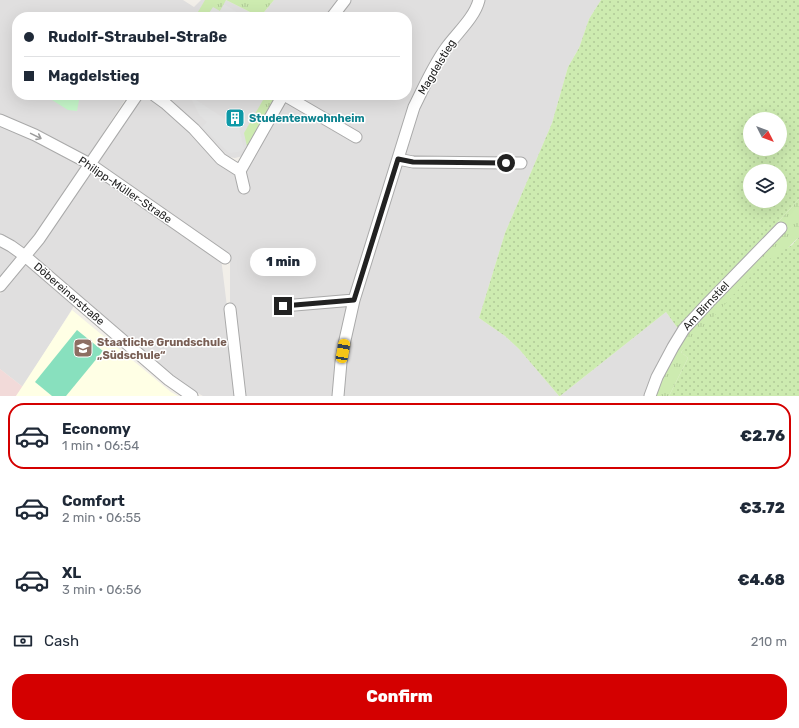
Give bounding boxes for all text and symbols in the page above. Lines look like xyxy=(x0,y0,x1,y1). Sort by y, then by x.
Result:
text: Rudolf-Straubel-Straße xyxy=(48,28,227,46)
street label: Magdelstieg xyxy=(415,37,459,97)
text: Magdelstieg xyxy=(48,67,139,85)
building icon: Studentenwohnheim xyxy=(224,107,246,129)
place label: Studentenwohnheim xyxy=(249,112,365,125)
north arrow xyxy=(743,112,787,156)
map controls xyxy=(743,112,787,208)
one-way arrow xyxy=(29,133,41,140)
street label: Philipp-Müller-Straße xyxy=(76,154,174,226)
route start xyxy=(497,154,515,172)
button: layers xyxy=(743,164,787,208)
callout: 1 min xyxy=(250,248,316,276)
text: 1 min xyxy=(266,254,300,269)
street label: Döbereinerstraße xyxy=(31,260,107,328)
street label: Am Birnstiel xyxy=(680,279,732,333)
route end xyxy=(274,297,292,315)
place label: Staatliche Grundschule „Südschule“ xyxy=(97,336,227,362)
school or university icon: Staatliche Grundschule „Südschule“ xyxy=(72,337,94,359)
car xyxy=(335,338,351,364)
icon: car xyxy=(14,418,50,454)
text: Economy xyxy=(62,420,131,438)
text: €2.76 xyxy=(740,427,785,445)
text: 1 min · 06:54 xyxy=(62,438,139,453)
icon: car xyxy=(14,490,50,526)
text: Comfort xyxy=(62,492,125,510)
text: €3.72 xyxy=(740,499,785,517)
text: 2 min · 06:55 xyxy=(62,510,141,525)
icon: car xyxy=(14,562,50,598)
text: XL xyxy=(62,564,81,582)
text: €4.68 xyxy=(737,571,785,589)
text: 3 min · 06:56 xyxy=(62,582,141,597)
icon: cash xyxy=(12,630,34,652)
text: Cash xyxy=(44,632,79,650)
text: 210 m xyxy=(751,634,787,649)
button: Confirm xyxy=(12,674,787,720)

